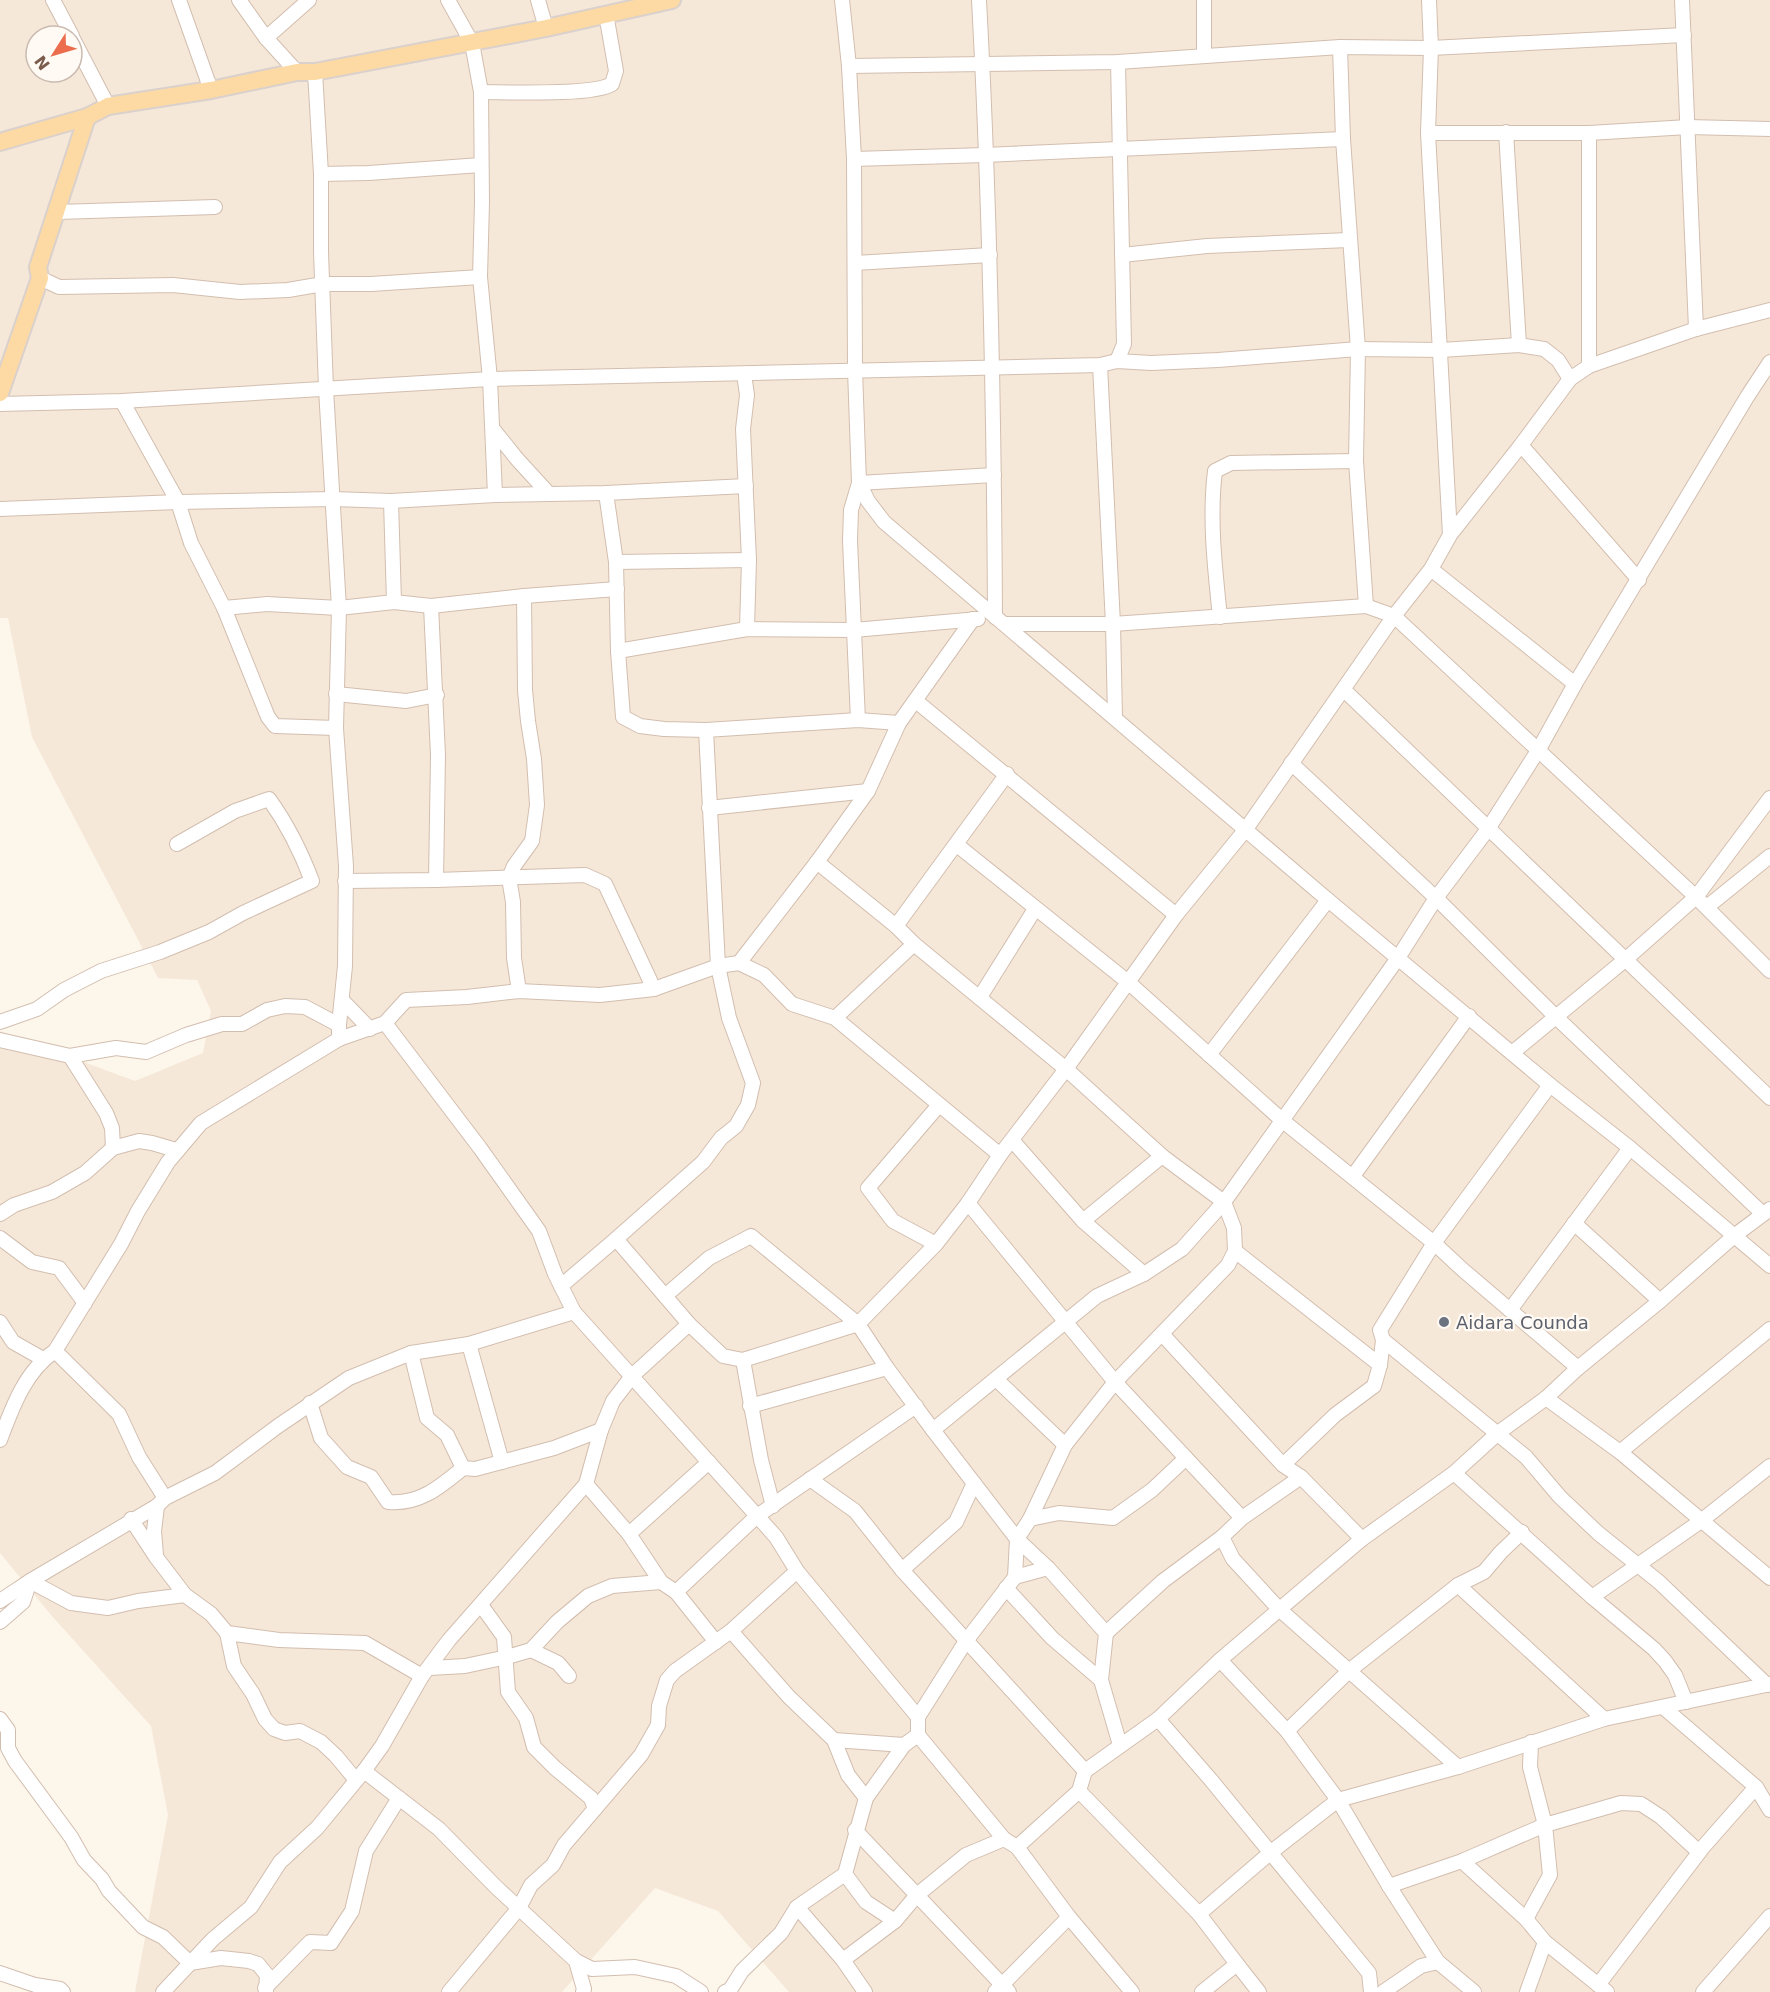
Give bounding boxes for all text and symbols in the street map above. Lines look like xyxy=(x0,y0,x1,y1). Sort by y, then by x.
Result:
north arrow xyxy=(24,24,84,84)
text: N xyxy=(31,52,54,74)
place label: Aidara Counda xyxy=(1456,1312,1589,1333)
marker: Aidara Counda xyxy=(1437,1315,1451,1329)

